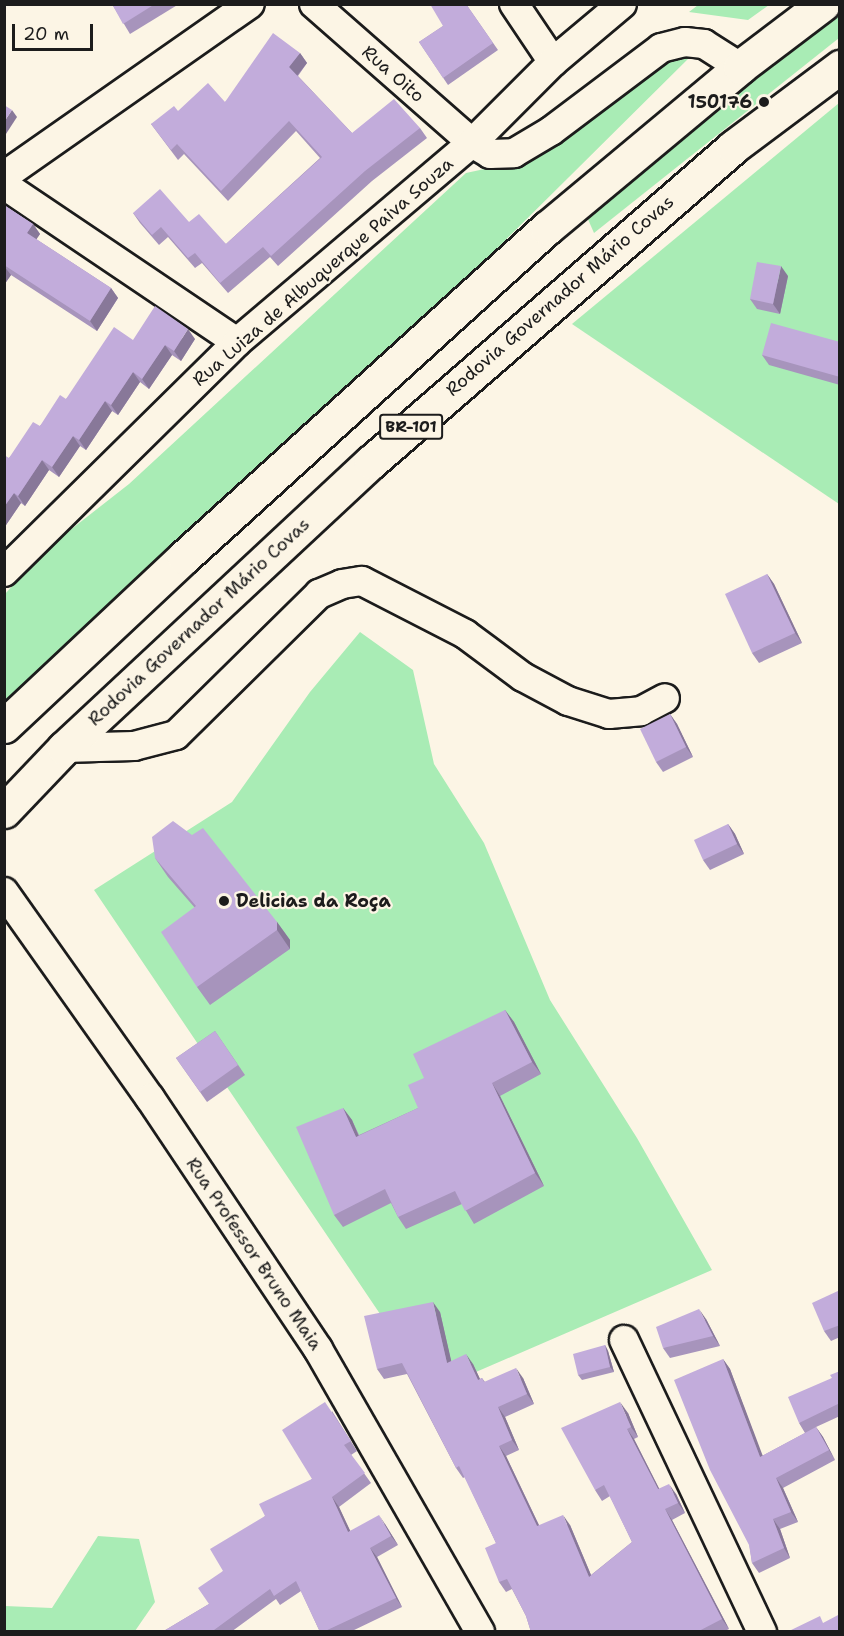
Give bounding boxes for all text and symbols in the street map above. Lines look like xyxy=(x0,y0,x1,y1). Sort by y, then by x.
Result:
scale bar xyxy=(15,12,96,50)
text: 20 m xyxy=(23,22,69,46)
street label: Rua Oito xyxy=(357,41,429,107)
place label: 150176 xyxy=(688,91,752,113)
marker: 150176 xyxy=(757,95,771,109)
street label: Rua Luiza de Albuquerque Paiva Souza xyxy=(188,153,458,391)
street label: Rodovia Governador Mário Covas xyxy=(442,191,678,401)
road number: BR-101 xyxy=(378,414,444,440)
street label: Rodovia Governador Mário Covas xyxy=(84,514,314,730)
place label: Delicias da Roça xyxy=(236,890,391,912)
marker: Delicias da Roça xyxy=(217,894,231,908)
street label: Rua Professor Bruno Maia xyxy=(181,1154,327,1354)

